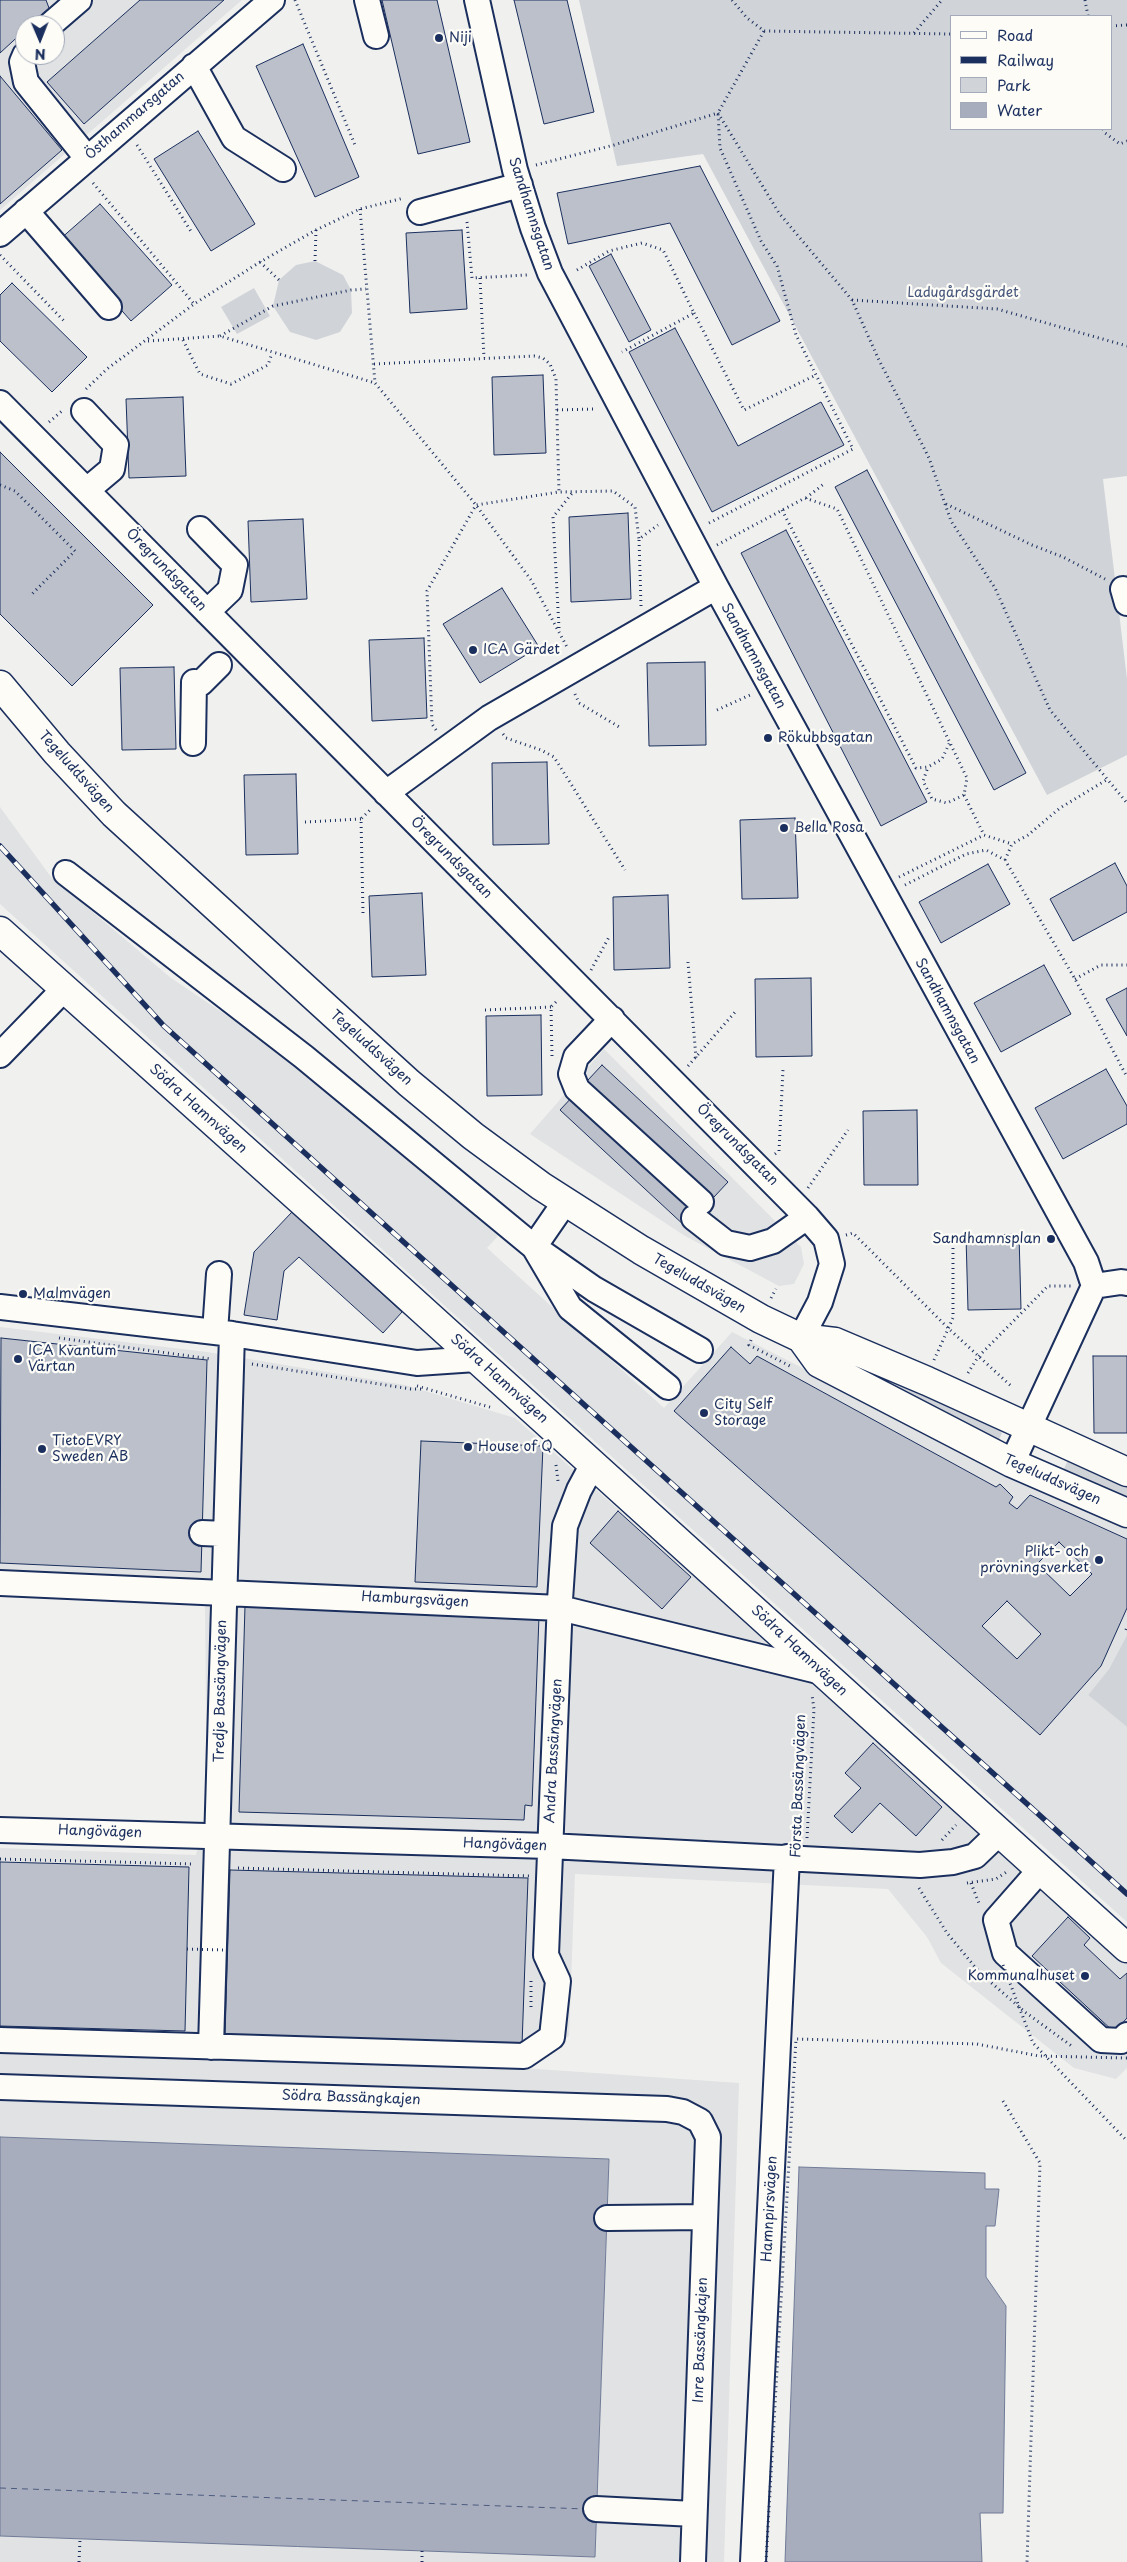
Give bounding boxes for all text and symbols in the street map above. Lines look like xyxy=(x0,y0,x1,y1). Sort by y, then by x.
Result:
north arrow xyxy=(15,15,65,65)
legend xyxy=(950,15,1112,130)
text: Road xyxy=(997,23,1033,46)
place label: Niji xyxy=(449,30,472,46)
marker: Niji xyxy=(433,32,445,44)
text: N xyxy=(35,44,46,65)
text: Railway xyxy=(997,48,1054,71)
street label: Östhammarsgatan xyxy=(82,68,188,164)
text: Park xyxy=(997,73,1031,96)
text: Water xyxy=(997,98,1042,121)
street label: Sandhamnsgatan xyxy=(505,155,557,273)
park label: Ladugårdsgärdet xyxy=(907,285,1019,301)
street label: Öregrundsgatan xyxy=(122,525,210,615)
street label: Sandhamnsgatan xyxy=(717,600,789,712)
place label: ICA Gärdet xyxy=(483,642,560,658)
marker: ICA Gärdet xyxy=(467,644,479,656)
street label: Tegeluddsvägen xyxy=(35,728,117,816)
place label: Rökubbsgatan xyxy=(778,730,873,746)
marker: Rökubbsgatan xyxy=(762,732,774,744)
street label: Öregrundsgatan xyxy=(407,814,495,902)
place label: Bella Rosa xyxy=(794,820,864,836)
marker: Bella Rosa xyxy=(778,822,790,834)
street label: Sandhamnsgatan xyxy=(911,955,983,1067)
street label: Tegeluddsvägen xyxy=(327,1007,415,1089)
street label: Södra Hamnvägen xyxy=(146,1061,250,1157)
street label: Öregrundsgatan xyxy=(693,1101,781,1189)
place label: Sandhamnsplan xyxy=(932,1231,1041,1247)
marker: Sandhamnsplan xyxy=(1045,1233,1057,1245)
street label: Tegeluddsvägen xyxy=(650,1251,748,1317)
place label: Malmvägen xyxy=(33,1286,111,1302)
marker: Malmvägen xyxy=(17,1288,29,1300)
street label: Södra Hamnvägen xyxy=(447,1331,551,1427)
place label: ICA Kvantum Värtan xyxy=(28,1343,116,1375)
marker: ICA Kvantum Värtan xyxy=(12,1353,24,1365)
place label: City Self Storage xyxy=(714,1397,772,1430)
marker: City Self Storage xyxy=(698,1407,710,1419)
place label: TietoEVRY Sweden AB xyxy=(52,1433,128,1465)
place label: House of Q xyxy=(478,1439,553,1455)
marker: House of Q xyxy=(462,1441,474,1453)
marker: TietoEVRY Sweden AB xyxy=(36,1443,48,1455)
street label: Tegeluddsvägen xyxy=(1001,1451,1103,1509)
place label: Plikt- och prövningsverket xyxy=(980,1544,1089,1576)
marker: Plikt- och prövningsverket xyxy=(1093,1554,1105,1566)
street label: Hamburgsvägen xyxy=(361,1589,469,1611)
street label: Södra Hamnvägen xyxy=(747,1602,851,1700)
street label: Tredje Bassängvägen xyxy=(211,1619,231,1763)
street label: Andra Bassängvägen xyxy=(542,1678,566,1824)
street label: Första Bassängvägen xyxy=(788,1714,810,1858)
street label: Hangövägen xyxy=(58,1822,142,1842)
street label: Hangövägen xyxy=(463,1835,547,1855)
place label: Kommunalhuset xyxy=(968,1968,1075,1984)
marker: Kommunalhuset xyxy=(1079,1970,1091,1982)
street label: Södra Bassängkajen xyxy=(281,2087,421,2109)
street label: Hamnpirsvägen xyxy=(759,2155,781,2263)
street label: Inre Bassängkajen xyxy=(690,2277,712,2403)

